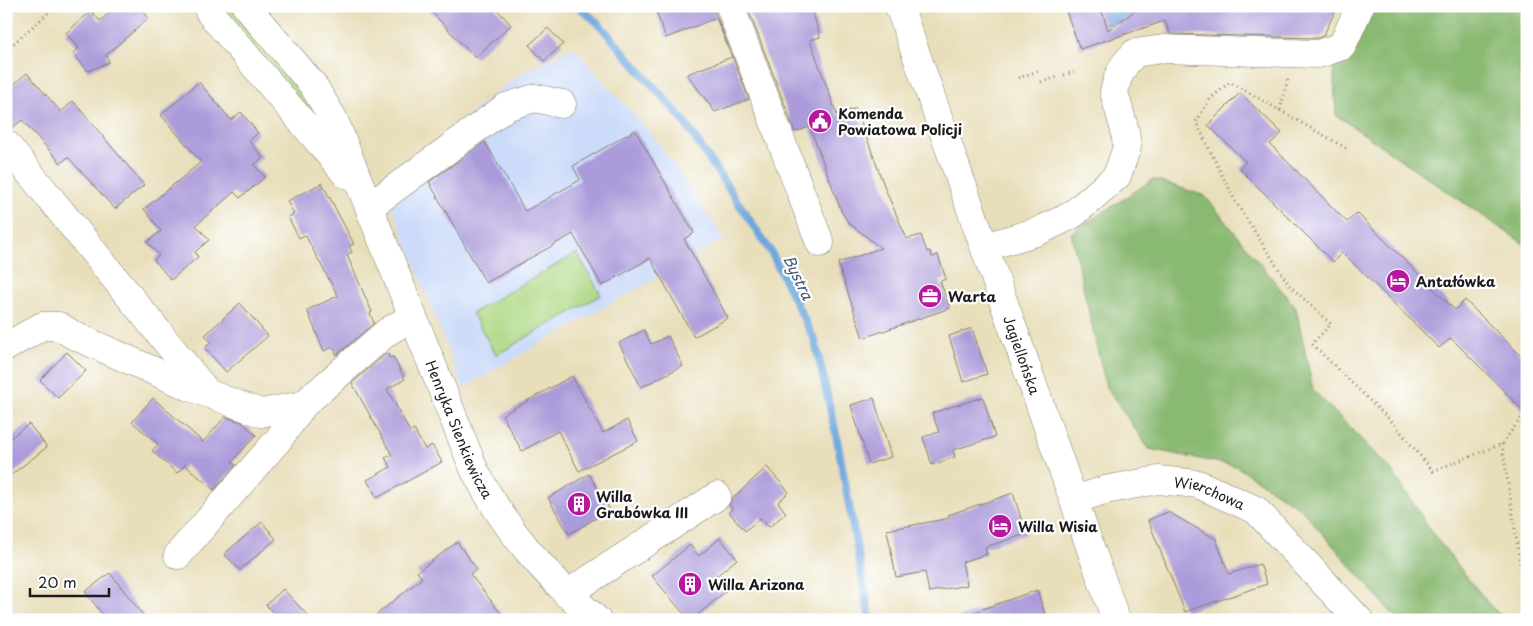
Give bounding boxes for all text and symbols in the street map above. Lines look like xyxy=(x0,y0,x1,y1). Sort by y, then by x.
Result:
place label: Komenda Powiatowa Policji xyxy=(838,103,962,140)
public building icon: Komenda Powiatowa Policji xyxy=(807,108,833,134)
water label: Bystra xyxy=(778,250,820,304)
hotel icon: Antałówka xyxy=(1385,268,1411,294)
place label: Antałówka xyxy=(1416,271,1496,292)
office icon: Warta xyxy=(917,283,943,309)
place label: Warta xyxy=(948,286,996,307)
street label: Jagiellońska xyxy=(999,313,1046,397)
street label: Henryka Sienkiewicza xyxy=(421,357,499,502)
street label: Wierchowa xyxy=(1173,471,1249,514)
place label: Willa Grabówka III xyxy=(596,486,688,523)
building icon: Willa Grabówka III xyxy=(566,491,592,517)
hotel icon: Willa Wisia xyxy=(987,513,1013,539)
place label: Willa Wisia xyxy=(1018,516,1098,537)
scale bar xyxy=(30,566,109,598)
text: 20 m xyxy=(38,570,77,593)
building icon: Willa Arizona xyxy=(677,571,703,597)
place label: Willa Arizona xyxy=(708,574,805,595)

